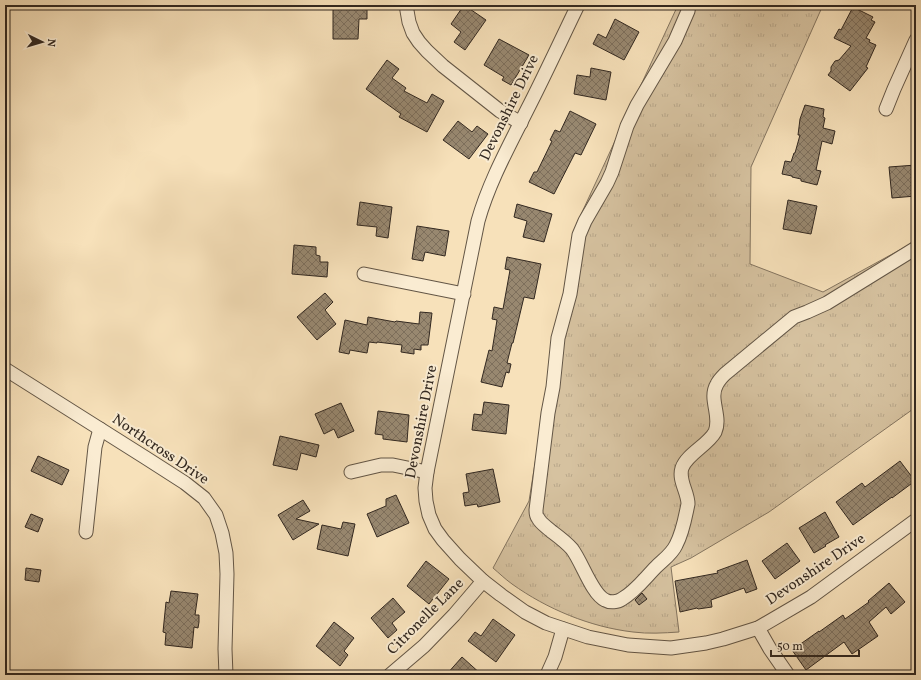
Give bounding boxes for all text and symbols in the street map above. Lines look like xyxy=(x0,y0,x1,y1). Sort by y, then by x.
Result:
north arrow xyxy=(22,22,62,62)
text: N xyxy=(43,38,58,47)
street label: Devonshire Drive xyxy=(475,51,545,165)
street label: Devonshire Drive xyxy=(401,363,443,481)
street label: Northcross Drive xyxy=(107,410,213,490)
street label: Devonshire Drive xyxy=(762,529,870,611)
street label: Citronelle Lane xyxy=(383,574,469,660)
scale bar xyxy=(771,632,859,658)
text: 50 m xyxy=(777,639,803,655)

